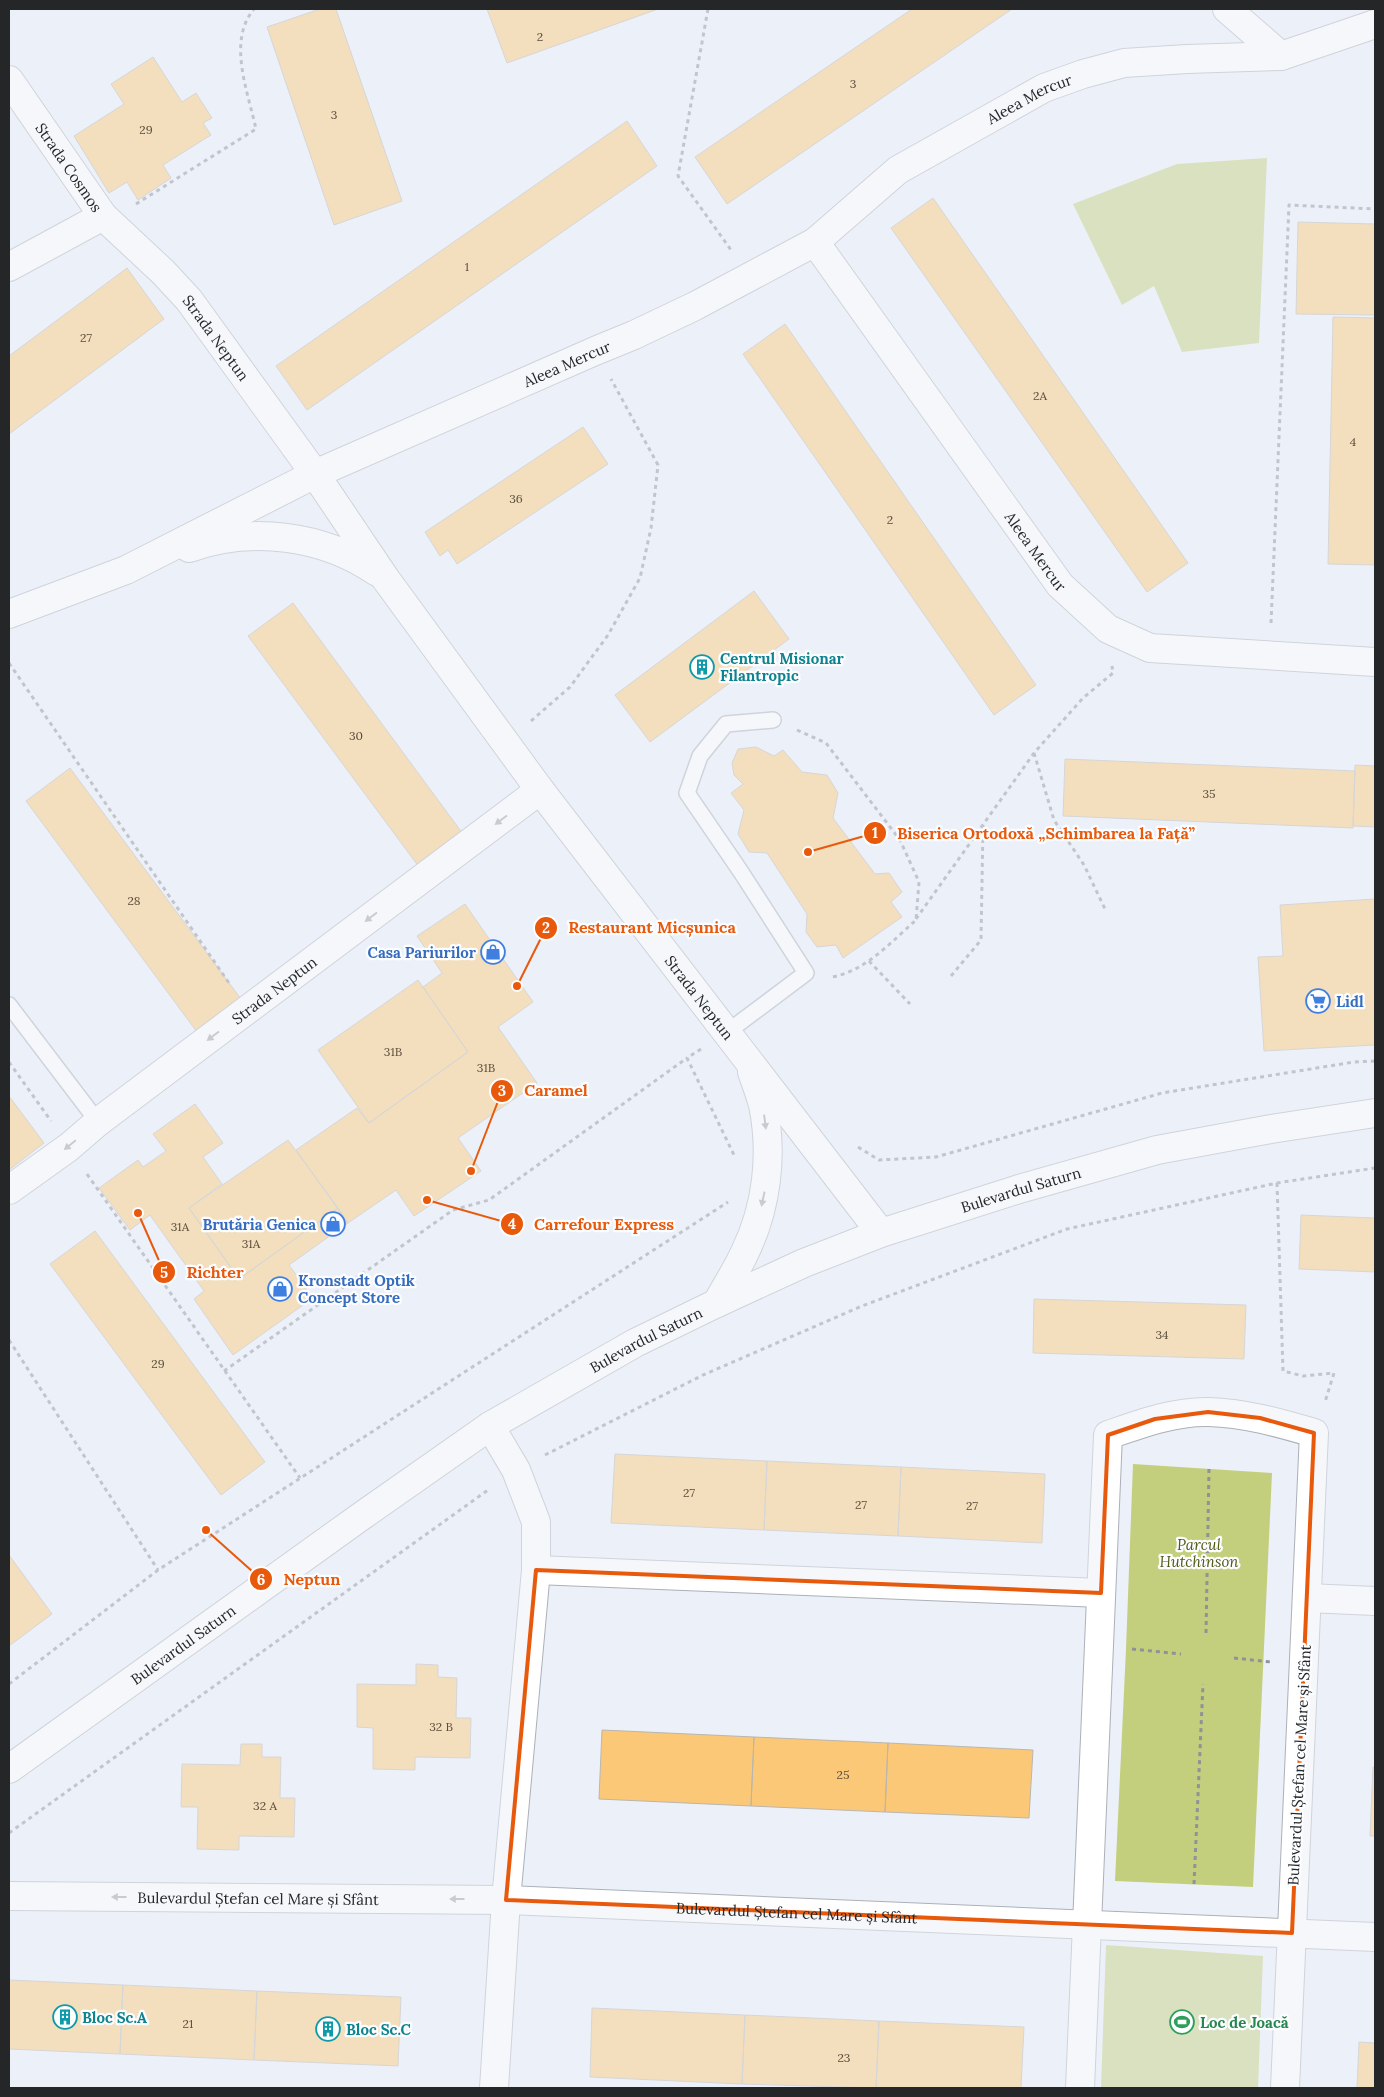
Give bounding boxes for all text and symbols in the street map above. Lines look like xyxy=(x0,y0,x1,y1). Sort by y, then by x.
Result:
house number: 2 xyxy=(537,29,543,44)
street label: Aleea Mercur xyxy=(982,69,1075,128)
house number: 3 xyxy=(850,76,857,91)
house number: 3 xyxy=(331,107,338,122)
street label: Strada Cosmos xyxy=(32,119,107,216)
house number: 29 xyxy=(139,122,153,137)
house number: 1 xyxy=(465,259,469,274)
street label: Strada Neptun xyxy=(179,290,254,384)
house number: 27 xyxy=(80,330,92,345)
street label: Aleea Mercur xyxy=(519,336,614,391)
house number: 2A xyxy=(1033,388,1047,403)
house number: 4 xyxy=(1350,434,1357,449)
house number: 36 xyxy=(509,491,523,506)
street label: Aleea Mercur xyxy=(1001,507,1070,596)
house number: 2 xyxy=(887,512,893,527)
place label: Centrul Misionar Filantropic xyxy=(720,649,845,685)
building icon: Centrul Misionar Filantropic xyxy=(689,654,715,680)
house number: 30 xyxy=(349,728,363,743)
house number: 35 xyxy=(1202,786,1216,801)
one-way arrow xyxy=(495,814,508,825)
callout: Biserica Ortodoxă „Schimbarea la Față” xyxy=(862,817,1205,848)
text: 1 xyxy=(872,823,878,842)
text: Biserica Ortodoxă „Schimbarea la Față” xyxy=(897,823,1195,844)
house number: 28 xyxy=(127,893,141,908)
one-way arrow xyxy=(364,912,378,922)
callout: Restaurant Micșunica xyxy=(533,912,746,943)
text: Restaurant Micșunica xyxy=(568,917,736,938)
text: 2 xyxy=(542,918,550,937)
shop icon: Casa Pariurilor xyxy=(480,939,506,965)
place label: Casa Pariurilor xyxy=(368,943,477,962)
street label: Strada Neptun xyxy=(661,951,738,1043)
street label: Strada Neptun xyxy=(228,952,320,1028)
supermarket icon: Lidl xyxy=(1305,988,1331,1014)
place label: Lidl xyxy=(1336,992,1364,1011)
one-way arrow xyxy=(206,1031,220,1041)
house number: 31B xyxy=(384,1044,402,1059)
house number: 31B xyxy=(477,1060,495,1075)
callout: Caramel xyxy=(489,1075,598,1106)
text: Caramel xyxy=(524,1080,588,1100)
text: 3 xyxy=(498,1081,506,1100)
one-way arrow xyxy=(761,1115,769,1131)
one-way arrow xyxy=(64,1140,77,1150)
street label: Bulevardul Saturn xyxy=(958,1162,1083,1216)
one-way arrow xyxy=(759,1191,767,1206)
callout: Carrefour Express xyxy=(499,1209,684,1240)
shop icon: Brutăria Genica xyxy=(320,1211,346,1237)
text: 4 xyxy=(508,1214,516,1233)
text: Carrefour Express xyxy=(534,1214,674,1234)
place label: Brutăria Genica xyxy=(202,1215,316,1234)
house number: 31A xyxy=(171,1219,190,1234)
house number: 31A xyxy=(242,1236,261,1251)
callout: Richter xyxy=(151,1257,253,1288)
text: Richter xyxy=(186,1262,244,1282)
text: 5 xyxy=(160,1263,168,1282)
place label: Kronstadt Optik Concept Store xyxy=(298,1271,415,1307)
shop icon: Kronstadt Optik Concept Store xyxy=(267,1276,293,1302)
street label: Bulevardul Saturn xyxy=(586,1302,705,1377)
house number: 34 xyxy=(1155,1327,1169,1342)
house number: 29 xyxy=(151,1356,165,1371)
house number: 27 xyxy=(683,1485,695,1500)
house number: 27 xyxy=(855,1497,867,1512)
house number: 27 xyxy=(966,1498,978,1513)
park label: Parcul Hutchinson xyxy=(1159,1535,1239,1571)
callout: Neptun xyxy=(249,1564,350,1595)
text: Neptun xyxy=(284,1569,340,1589)
text: 6 xyxy=(257,1570,265,1589)
street label: Bulevardul Saturn xyxy=(127,1600,239,1688)
street label: Bulevardul Ștefan cel Mare și Sfânt xyxy=(1283,1644,1315,1886)
house number: 32 B xyxy=(429,1719,453,1734)
house number: 25 xyxy=(837,1767,849,1782)
house number: 32 A xyxy=(253,1798,277,1813)
street label: Bulevardul Ștefan cel Mare și Sfânt xyxy=(137,1888,379,1908)
one-way arrow xyxy=(111,1893,127,1901)
one-way arrow xyxy=(449,1895,465,1903)
street label: Bulevardul Ștefan cel Mare și Sfânt xyxy=(676,1898,918,1927)
building icon: Bloc Sc.A xyxy=(52,2004,78,2030)
place label: Bloc Sc.A xyxy=(82,2008,147,2027)
sports icon: Loc de Joacă xyxy=(1169,2009,1195,2035)
place label: Loc de Joacă xyxy=(1200,2013,1289,2032)
house number: 21 xyxy=(183,2016,193,2031)
building icon: Bloc Sc.C xyxy=(315,2016,341,2042)
place label: Bloc Sc.C xyxy=(346,2020,412,2039)
house number: 23 xyxy=(838,2050,851,2065)

